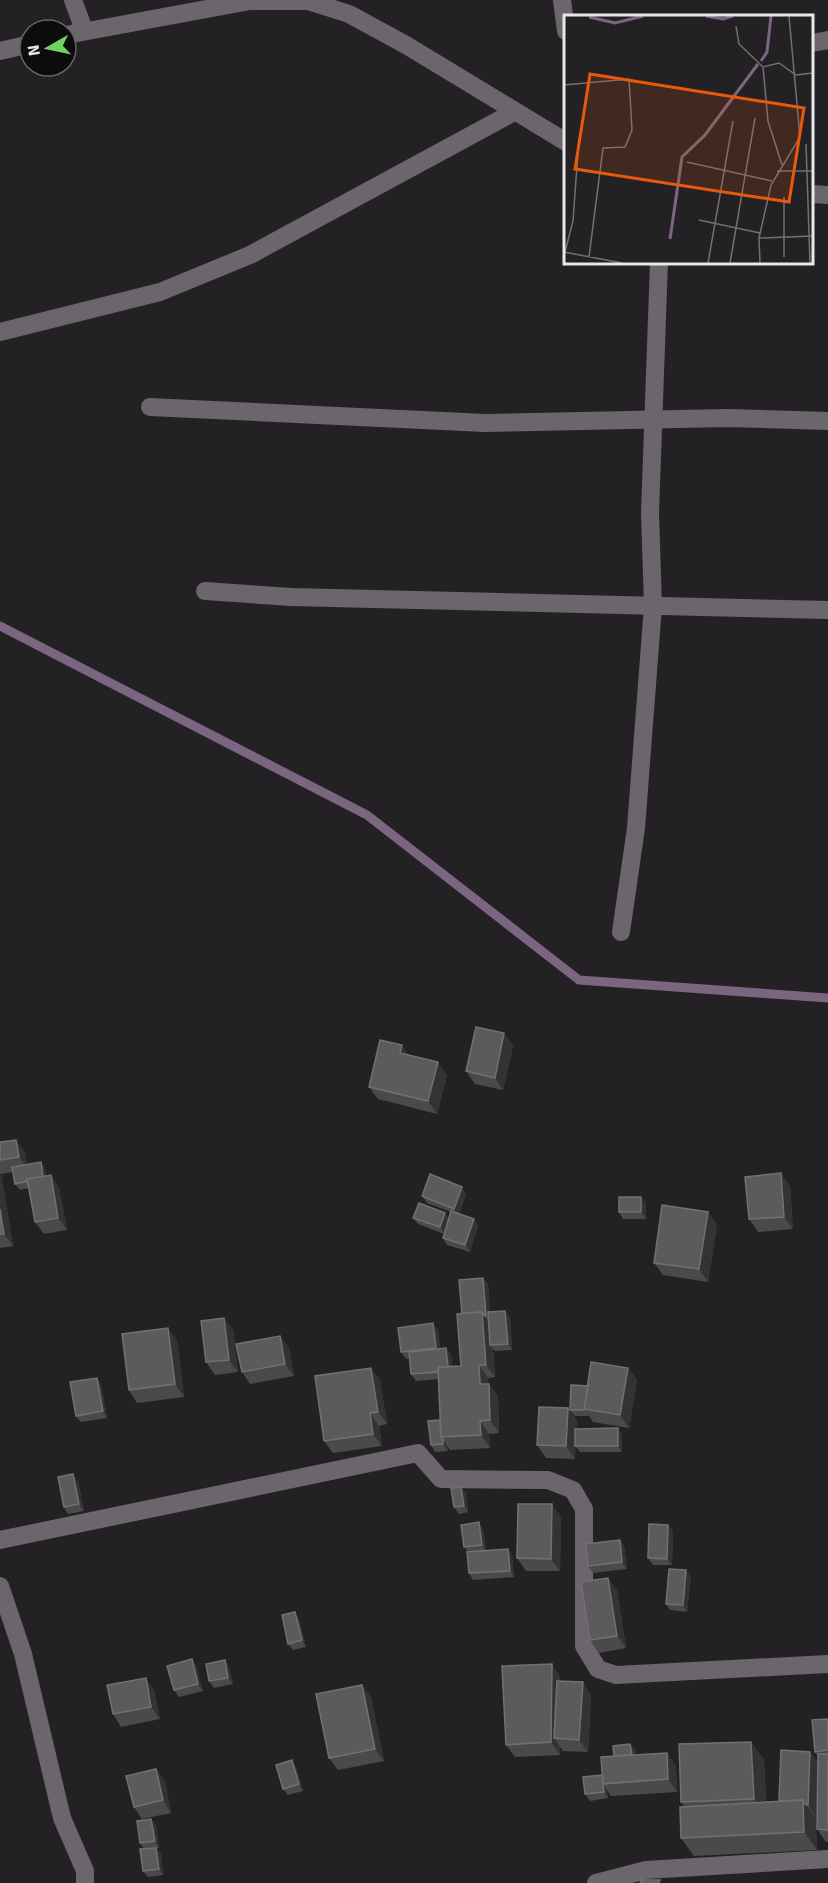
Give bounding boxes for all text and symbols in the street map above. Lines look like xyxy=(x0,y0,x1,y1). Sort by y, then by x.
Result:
inset map xyxy=(564,15,813,264)
north arrow xyxy=(18,18,78,78)
text: N xyxy=(23,43,45,57)

